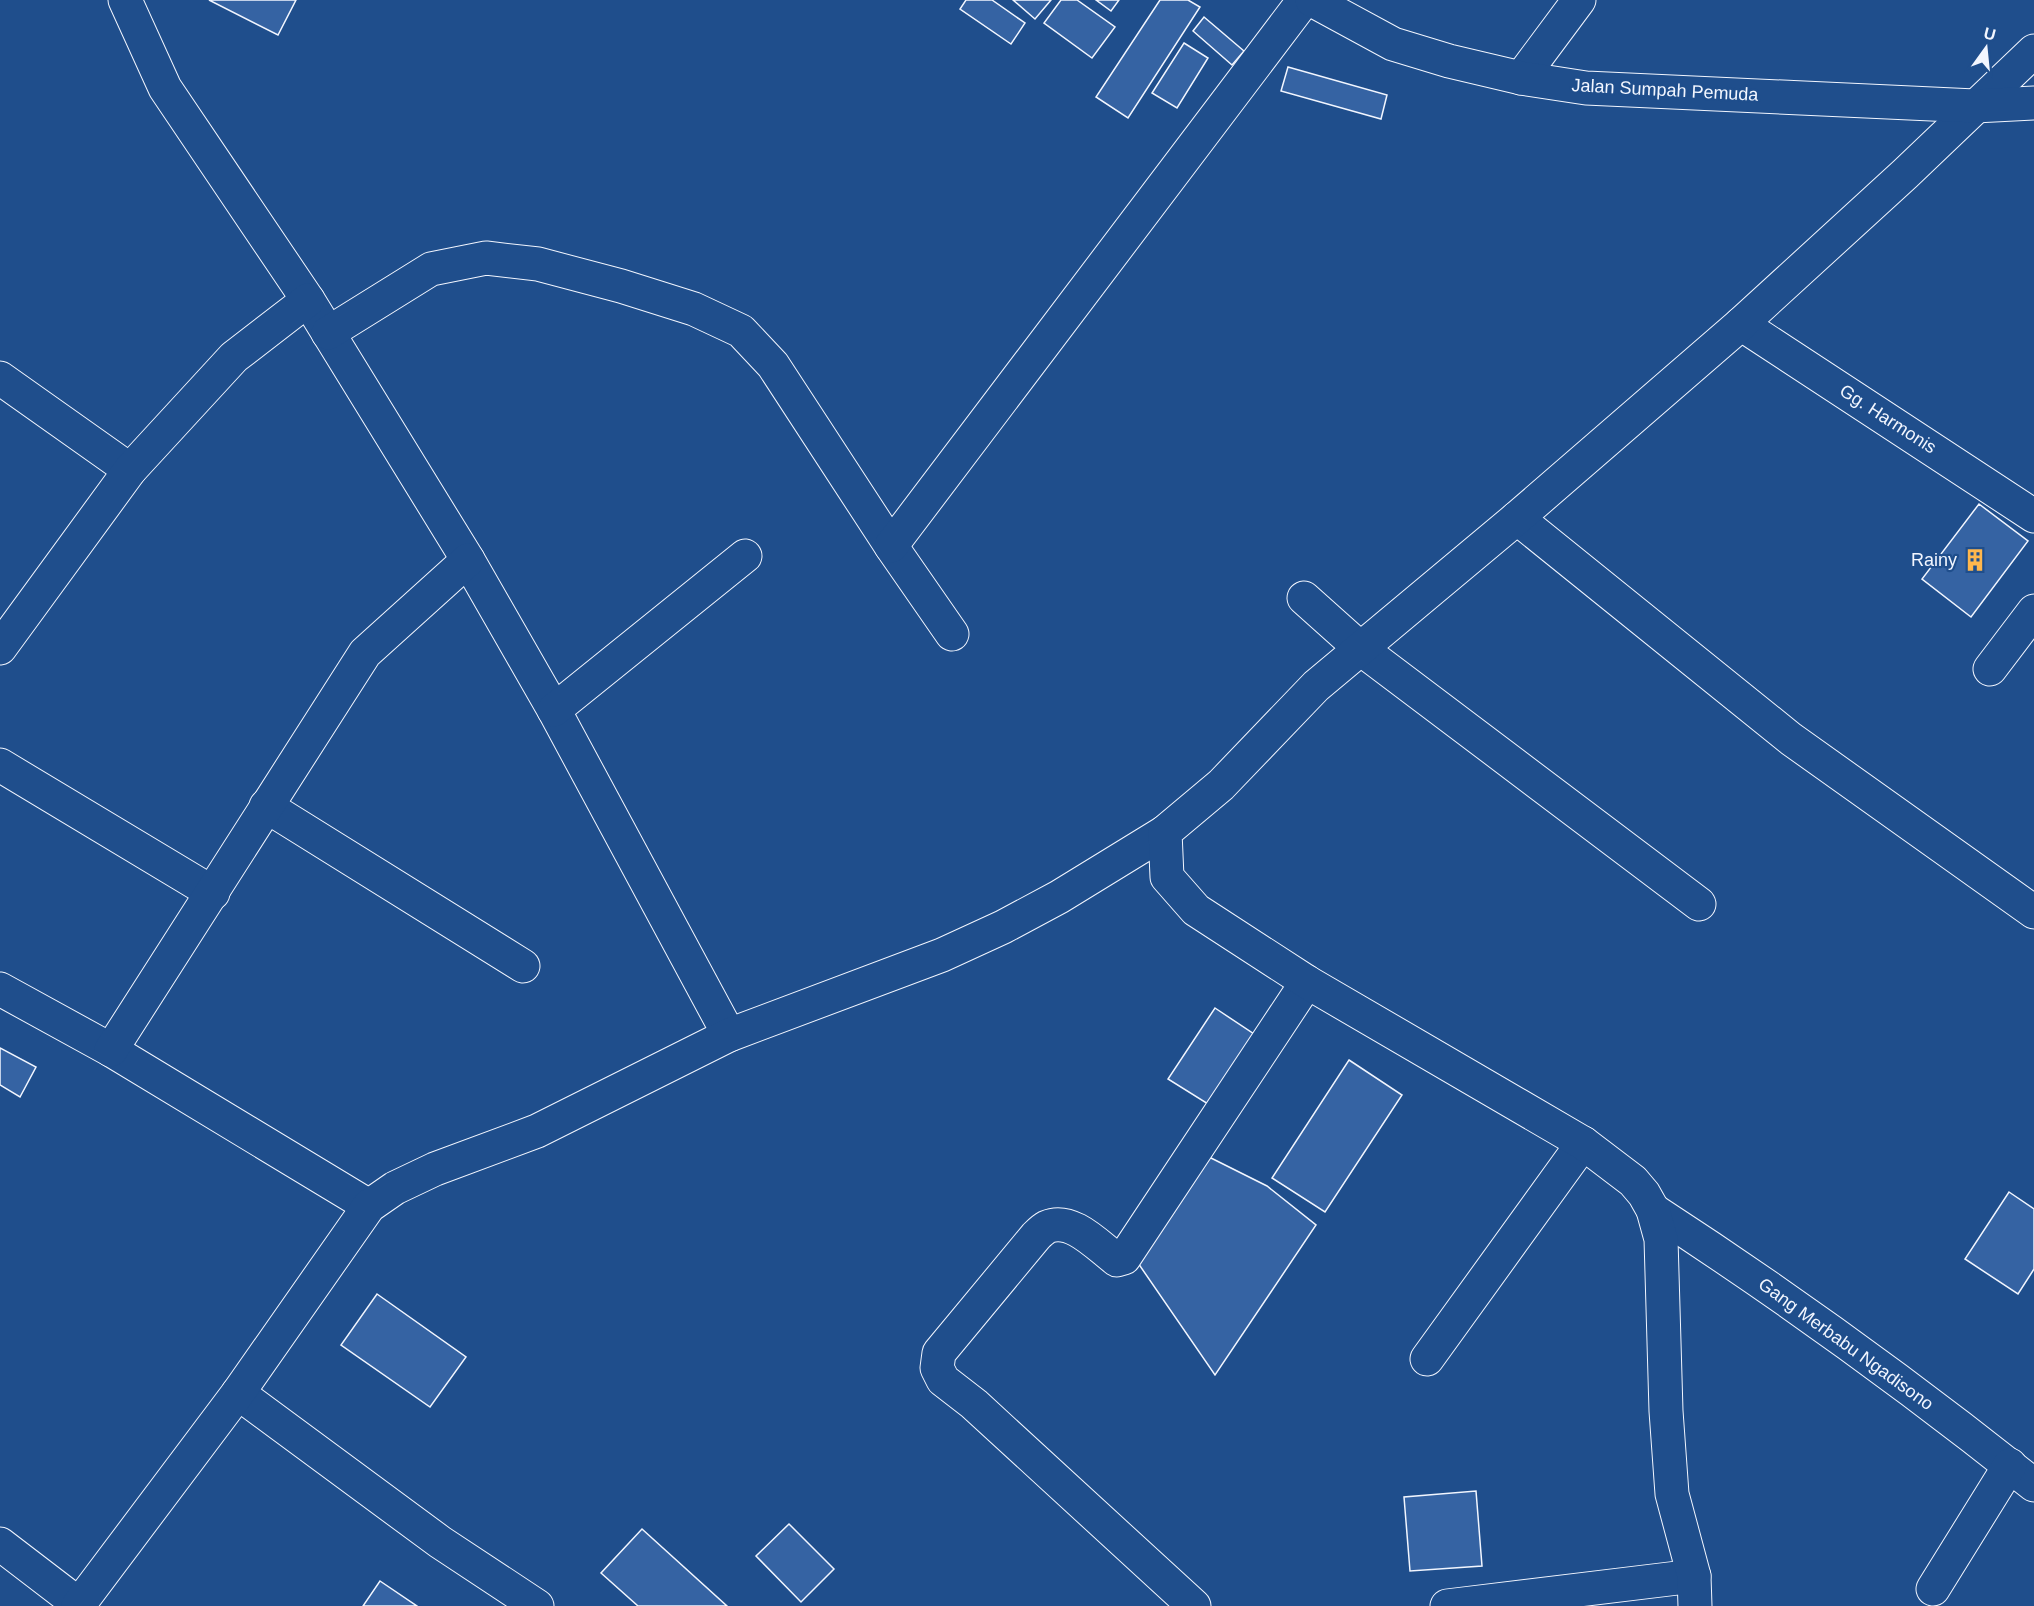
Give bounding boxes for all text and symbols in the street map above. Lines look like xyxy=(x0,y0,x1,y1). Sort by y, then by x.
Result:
north arrow xyxy=(1956,18,2016,78)
text: U xyxy=(1982,24,1998,44)
street label: Jalan Sumpah Pemuda xyxy=(1571,75,1760,105)
street label: Gg. Harmonis xyxy=(1836,380,1940,458)
building icon: Rainy xyxy=(1962,547,1988,573)
place label: Rainy xyxy=(1911,550,1957,570)
street label: Gang Merbabu Ngadisono xyxy=(1755,1274,1937,1414)

